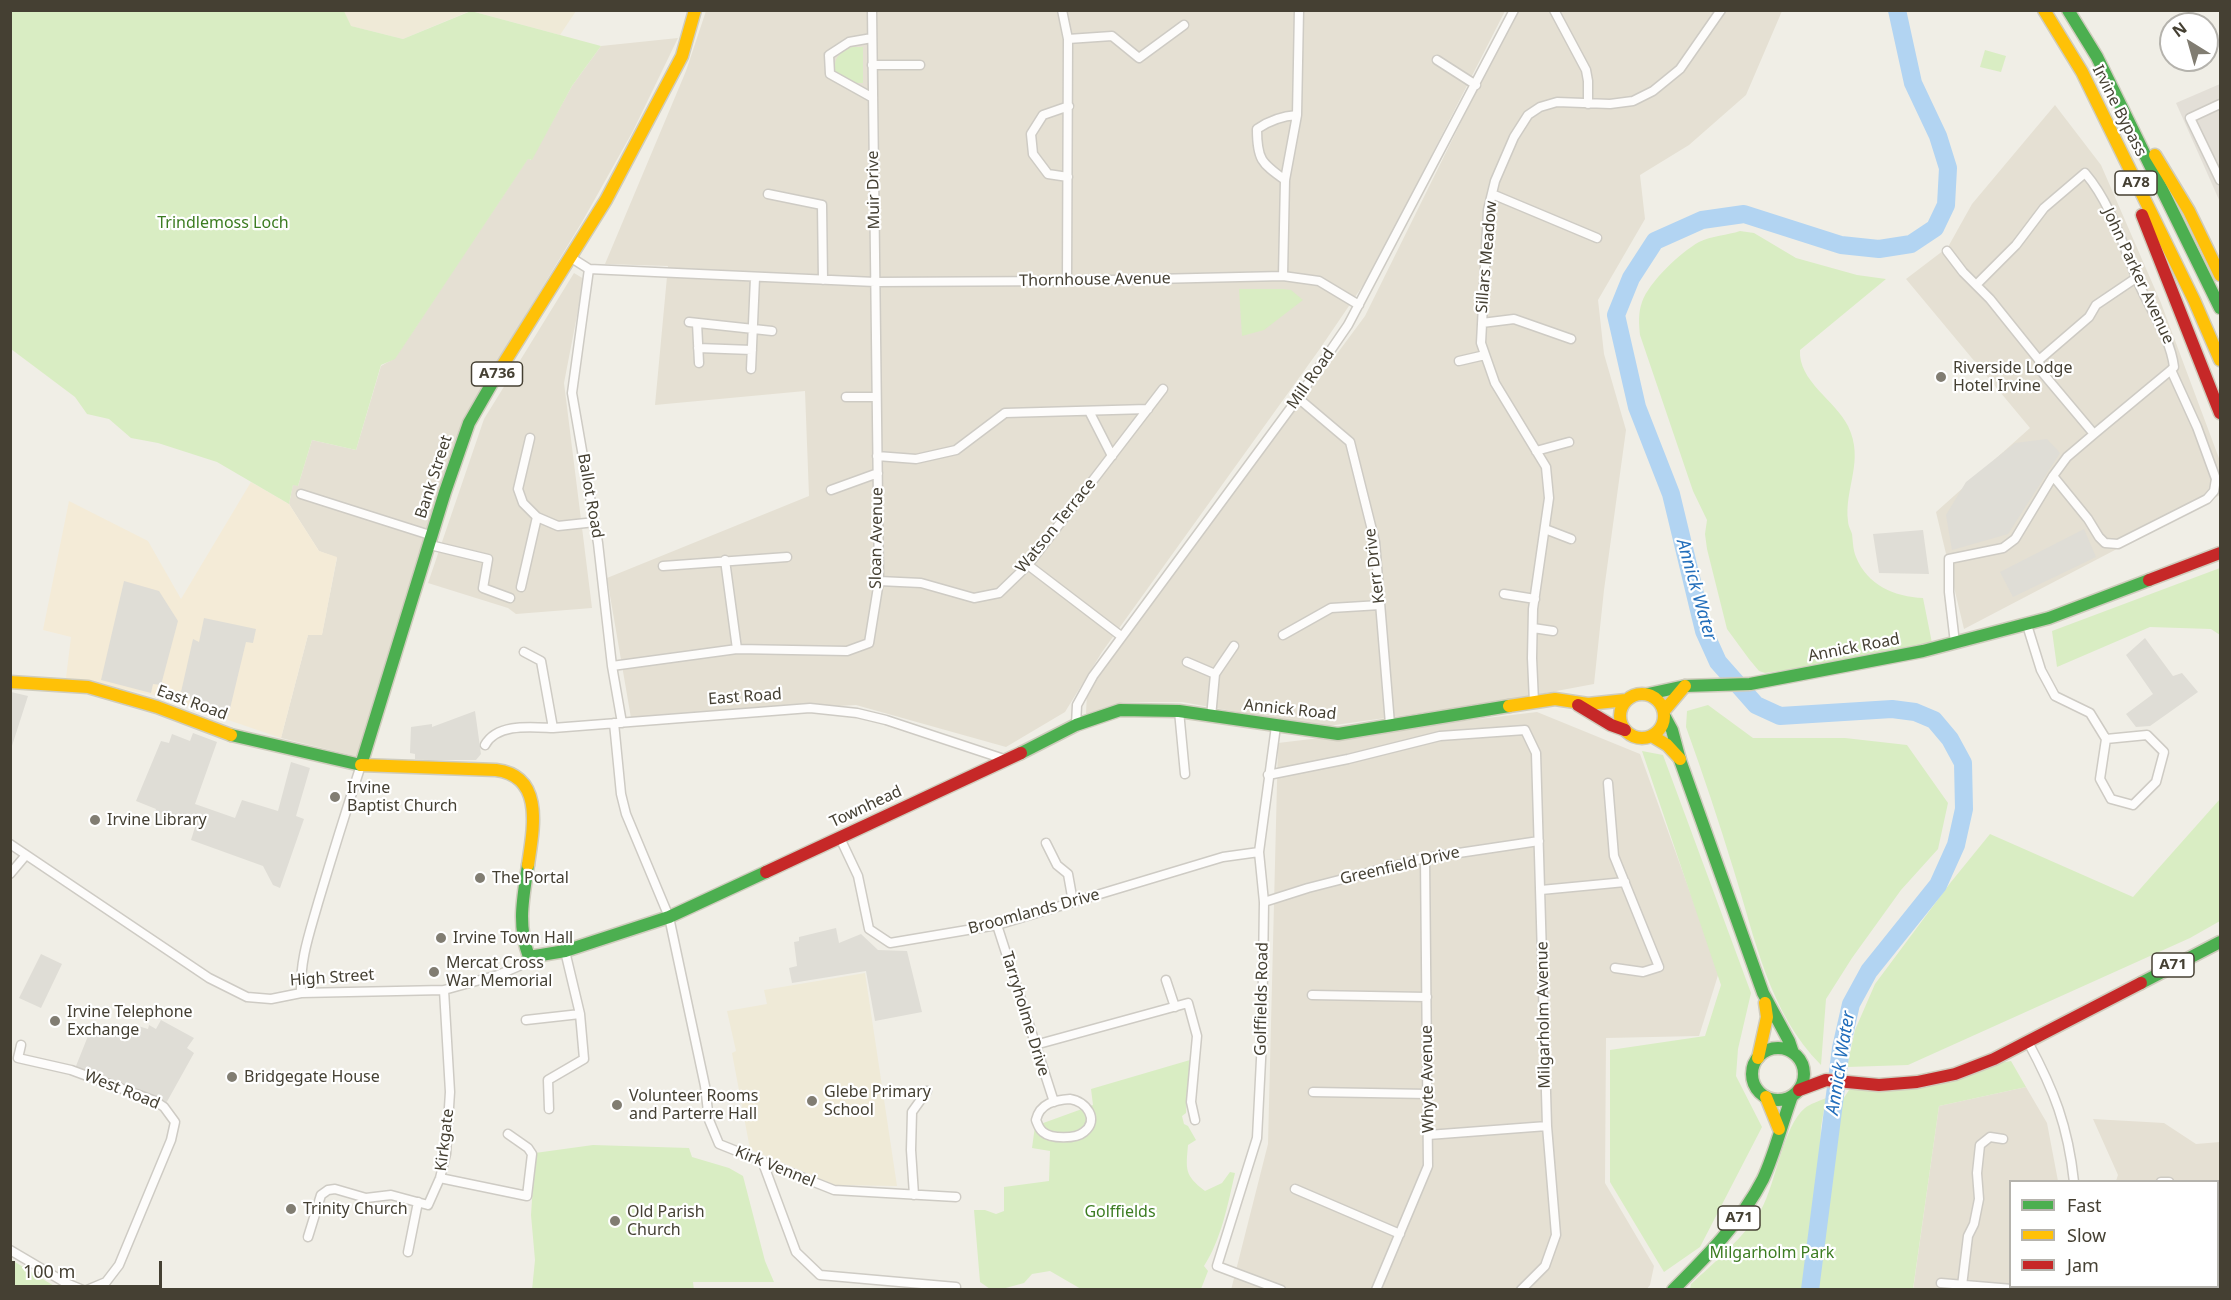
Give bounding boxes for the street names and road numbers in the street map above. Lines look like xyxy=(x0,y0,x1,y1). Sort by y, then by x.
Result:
street label: Irvine Bypass xyxy=(2088,62,2150,160)
street label: Muir Drive xyxy=(864,150,884,230)
road number: A78 xyxy=(2115,171,2157,195)
street label: Sillars Meadow xyxy=(1473,200,1501,314)
street label: John Parker Avenue xyxy=(2098,205,2178,347)
street label: Thornhouse Avenue xyxy=(1019,269,1171,291)
street label: Mill Road xyxy=(1283,345,1339,413)
road number: A736 xyxy=(472,362,522,386)
street label: Bank Street xyxy=(411,433,457,521)
street label: Ballot Road xyxy=(573,452,607,540)
street label: Watson Terrace xyxy=(1012,475,1100,577)
street label: Sloan Avenue xyxy=(867,487,887,589)
street label: Kerr Drive xyxy=(1361,527,1389,605)
street label: Annick Road xyxy=(1807,630,1901,666)
street label: East Road xyxy=(154,681,230,725)
street label: East Road xyxy=(707,685,783,709)
street label: Annick Road xyxy=(1243,696,1337,724)
street label: Townhead xyxy=(827,782,905,832)
street label: Greenfield Drive xyxy=(1338,843,1462,889)
street label: Broomlands Drive xyxy=(966,885,1102,939)
street label: Milgarholm Avenue xyxy=(1533,941,1555,1089)
street label: Golffields Road xyxy=(1251,942,1273,1056)
street label: Tarryholme Drive xyxy=(997,949,1053,1079)
road number: A71 xyxy=(2152,953,2194,977)
street label: High Street xyxy=(289,965,375,991)
street label: Whyte Avenue xyxy=(1417,1025,1439,1133)
street label: West Road xyxy=(81,1066,163,1114)
street label: Kirkgate xyxy=(432,1108,458,1172)
street label: Kirk Vennel xyxy=(732,1142,818,1192)
road number: A71 xyxy=(1718,1206,1760,1230)

